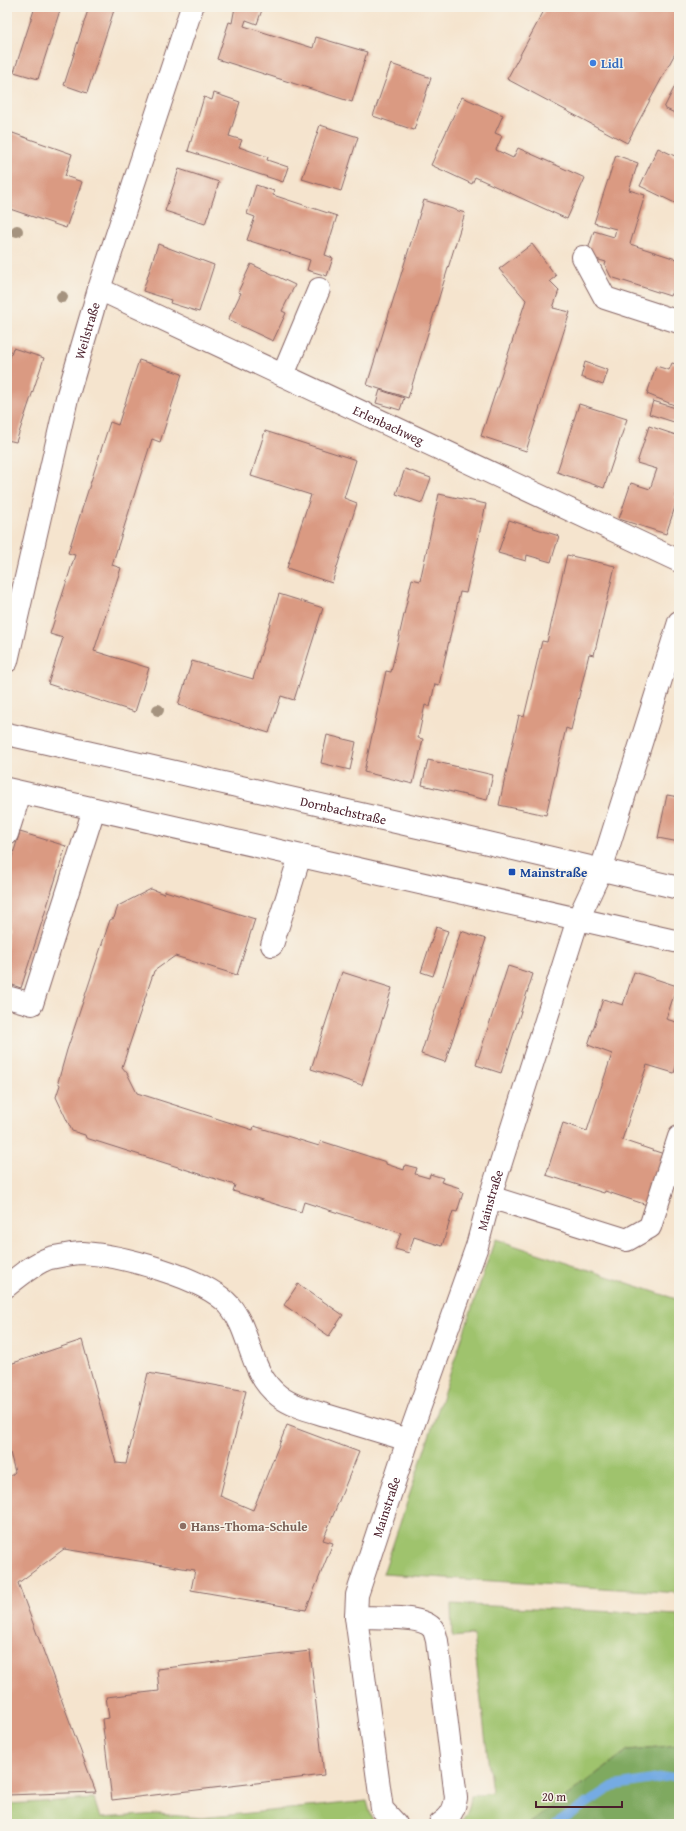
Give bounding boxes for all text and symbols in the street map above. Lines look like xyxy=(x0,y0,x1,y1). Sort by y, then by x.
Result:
place label: Lidl xyxy=(601,54,623,73)
marker: Lidl xyxy=(588,58,598,68)
street label: Weilstraße xyxy=(70,300,105,362)
street label: Erlenbachweg xyxy=(350,401,428,450)
street label: Dornbachstraße xyxy=(298,792,388,830)
place label: Mainstraße xyxy=(520,863,587,882)
marker: Mainstraße xyxy=(507,867,517,877)
street label: Mainstraße xyxy=(472,1167,508,1233)
street label: Mainstraße xyxy=(368,1474,405,1540)
place label: Hans-Thoma-Schule xyxy=(191,1517,308,1536)
marker: Hans-Thoma-Schule xyxy=(178,1521,188,1531)
scale bar xyxy=(536,1783,622,1809)
text: 20 m xyxy=(542,1788,566,1805)

